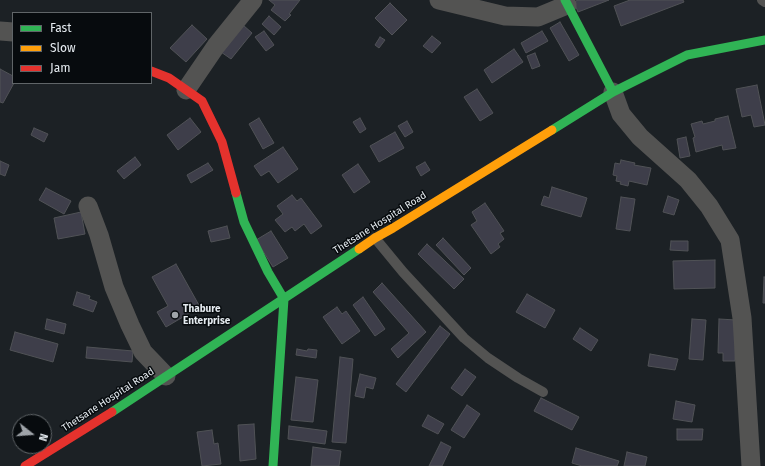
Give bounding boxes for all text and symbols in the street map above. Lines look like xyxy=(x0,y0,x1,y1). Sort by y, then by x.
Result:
legend xyxy=(12,12,152,84)
text: Fast xyxy=(50,21,72,35)
text: Slow xyxy=(50,41,76,55)
text: Jam xyxy=(50,61,70,75)
street label: Thetsane Hospital Road xyxy=(331,189,429,257)
place label: Thabure Enterprise xyxy=(183,303,230,326)
marker: Thabure Enterprise xyxy=(170,310,180,320)
street label: Thetsane Hospital Road xyxy=(60,366,156,434)
north arrow xyxy=(12,414,52,454)
text: N xyxy=(36,432,50,443)

